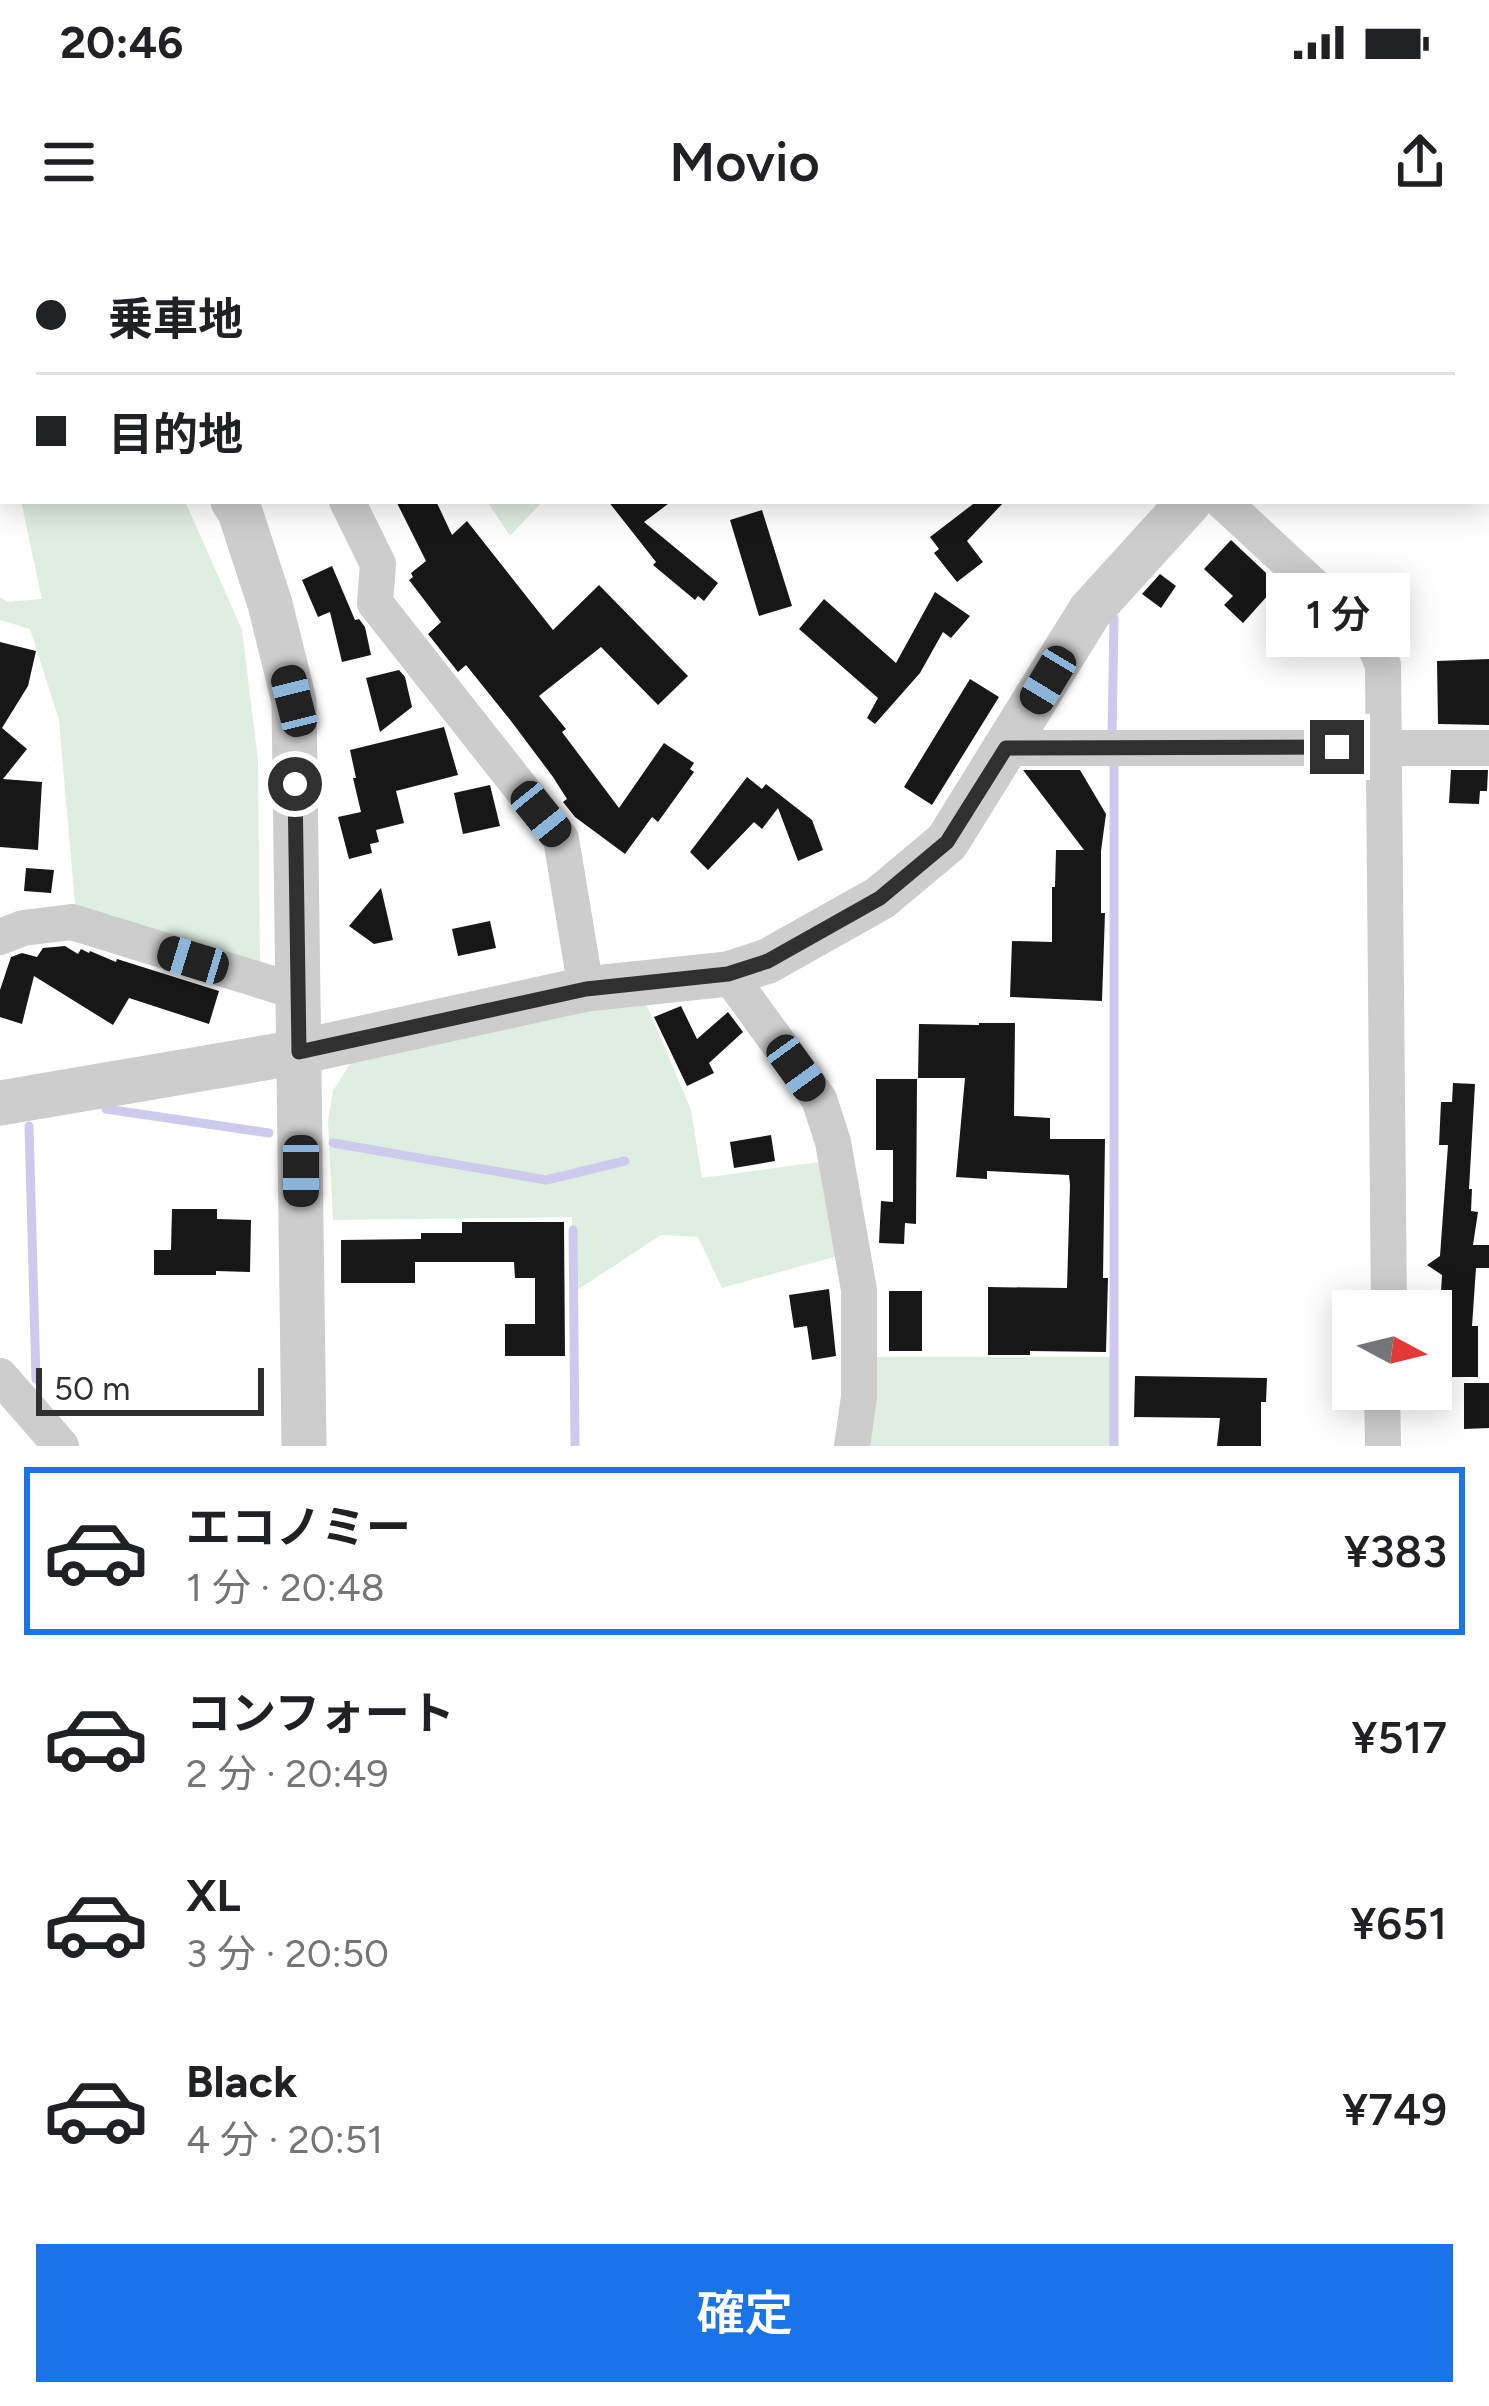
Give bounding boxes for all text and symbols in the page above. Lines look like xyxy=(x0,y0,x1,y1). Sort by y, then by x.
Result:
text: 20:46 xyxy=(60,15,183,69)
icon: menu xyxy=(36,129,102,195)
icon: share xyxy=(1387,129,1453,195)
text: Movio xyxy=(669,130,820,195)
text: 乗車地 xyxy=(108,292,243,346)
text: 目的地 xyxy=(108,407,243,461)
callout: 1 分 xyxy=(1265,573,1409,657)
text: 1 分 xyxy=(1306,591,1370,638)
car xyxy=(1014,640,1082,720)
car xyxy=(268,662,320,740)
route end xyxy=(1310,720,1364,774)
route start xyxy=(268,757,322,811)
car xyxy=(504,775,578,853)
car xyxy=(153,932,233,988)
car xyxy=(760,1028,832,1108)
car xyxy=(283,1135,319,1207)
north arrow xyxy=(1332,1290,1452,1410)
map controls xyxy=(1332,1290,1452,1410)
scale bar xyxy=(36,1362,264,1415)
text: 50 m xyxy=(54,1369,130,1408)
icon: car xyxy=(42,1497,150,1605)
text: エコノミー xyxy=(186,1500,411,1554)
text: ¥383 xyxy=(1344,1524,1447,1578)
text: 1 分 · 20:48 xyxy=(186,1564,385,1611)
icon: car xyxy=(42,1683,150,1791)
text: コンフォート xyxy=(186,1686,455,1740)
text: ¥517 xyxy=(1352,1710,1447,1764)
text: 2 分 · 20:49 xyxy=(186,1750,389,1797)
text: XL xyxy=(186,1868,241,1922)
icon: car xyxy=(42,1869,150,1977)
text: ¥651 xyxy=(1350,1896,1447,1950)
text: 3 分 · 20:50 xyxy=(186,1930,389,1977)
text: Black xyxy=(186,2054,297,2108)
icon: car xyxy=(42,2055,150,2163)
text: ¥749 xyxy=(1342,2082,1447,2136)
text: 4 分 · 20:51 xyxy=(186,2116,383,2163)
button: 確定 xyxy=(36,2244,1453,2382)

